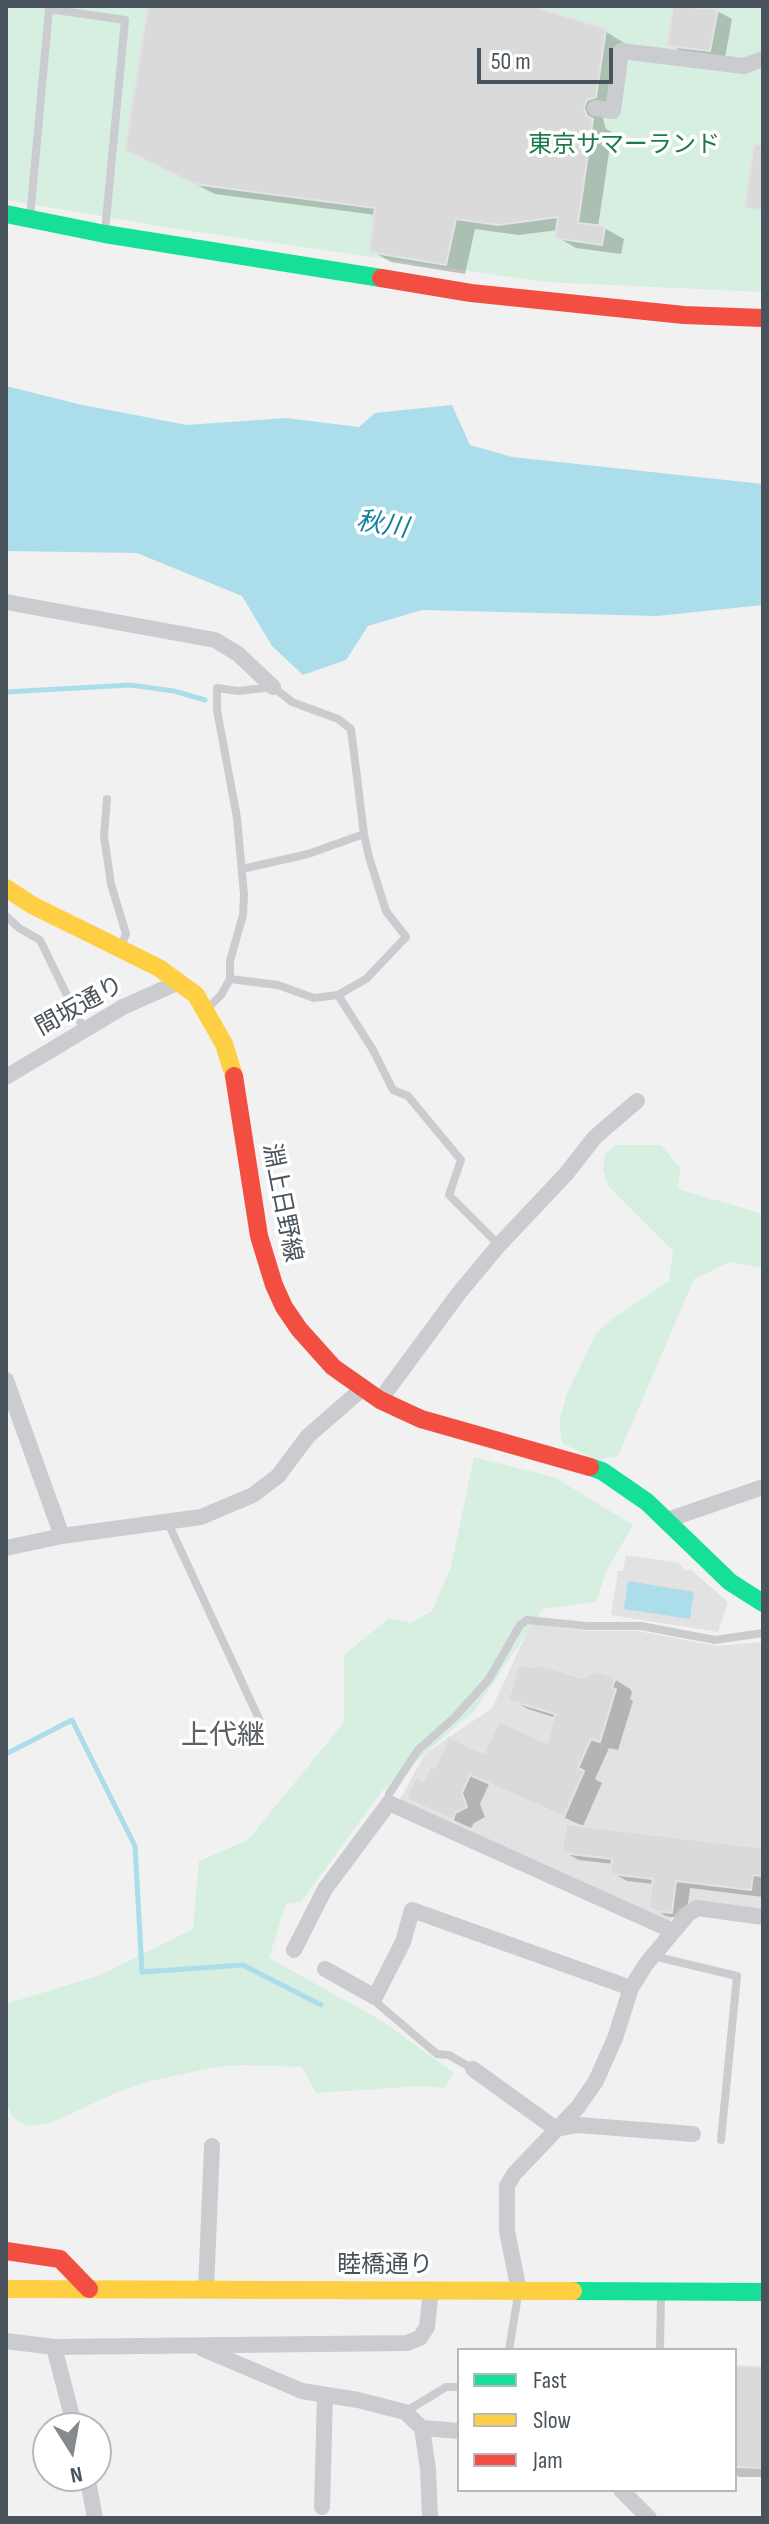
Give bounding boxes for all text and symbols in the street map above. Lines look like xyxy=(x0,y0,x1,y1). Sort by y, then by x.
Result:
scale bar xyxy=(481,32,617,82)
text: 50 m xyxy=(491,47,531,76)
park label: 東京サマーランド xyxy=(528,132,720,160)
water label: 秋川 xyxy=(354,507,410,545)
street label: 間坂通り xyxy=(31,971,129,1043)
street label: 淵上日野線 xyxy=(255,1141,307,1265)
district label: 上代継 xyxy=(181,1720,265,1754)
street label: 睦橋通り xyxy=(337,2252,433,2280)
legend xyxy=(457,2348,737,2492)
text: Fast xyxy=(533,2366,567,2395)
text: Slow xyxy=(533,2406,571,2435)
north arrow xyxy=(32,2412,112,2492)
text: Jam xyxy=(533,2446,563,2475)
text: N xyxy=(68,2460,85,2488)

